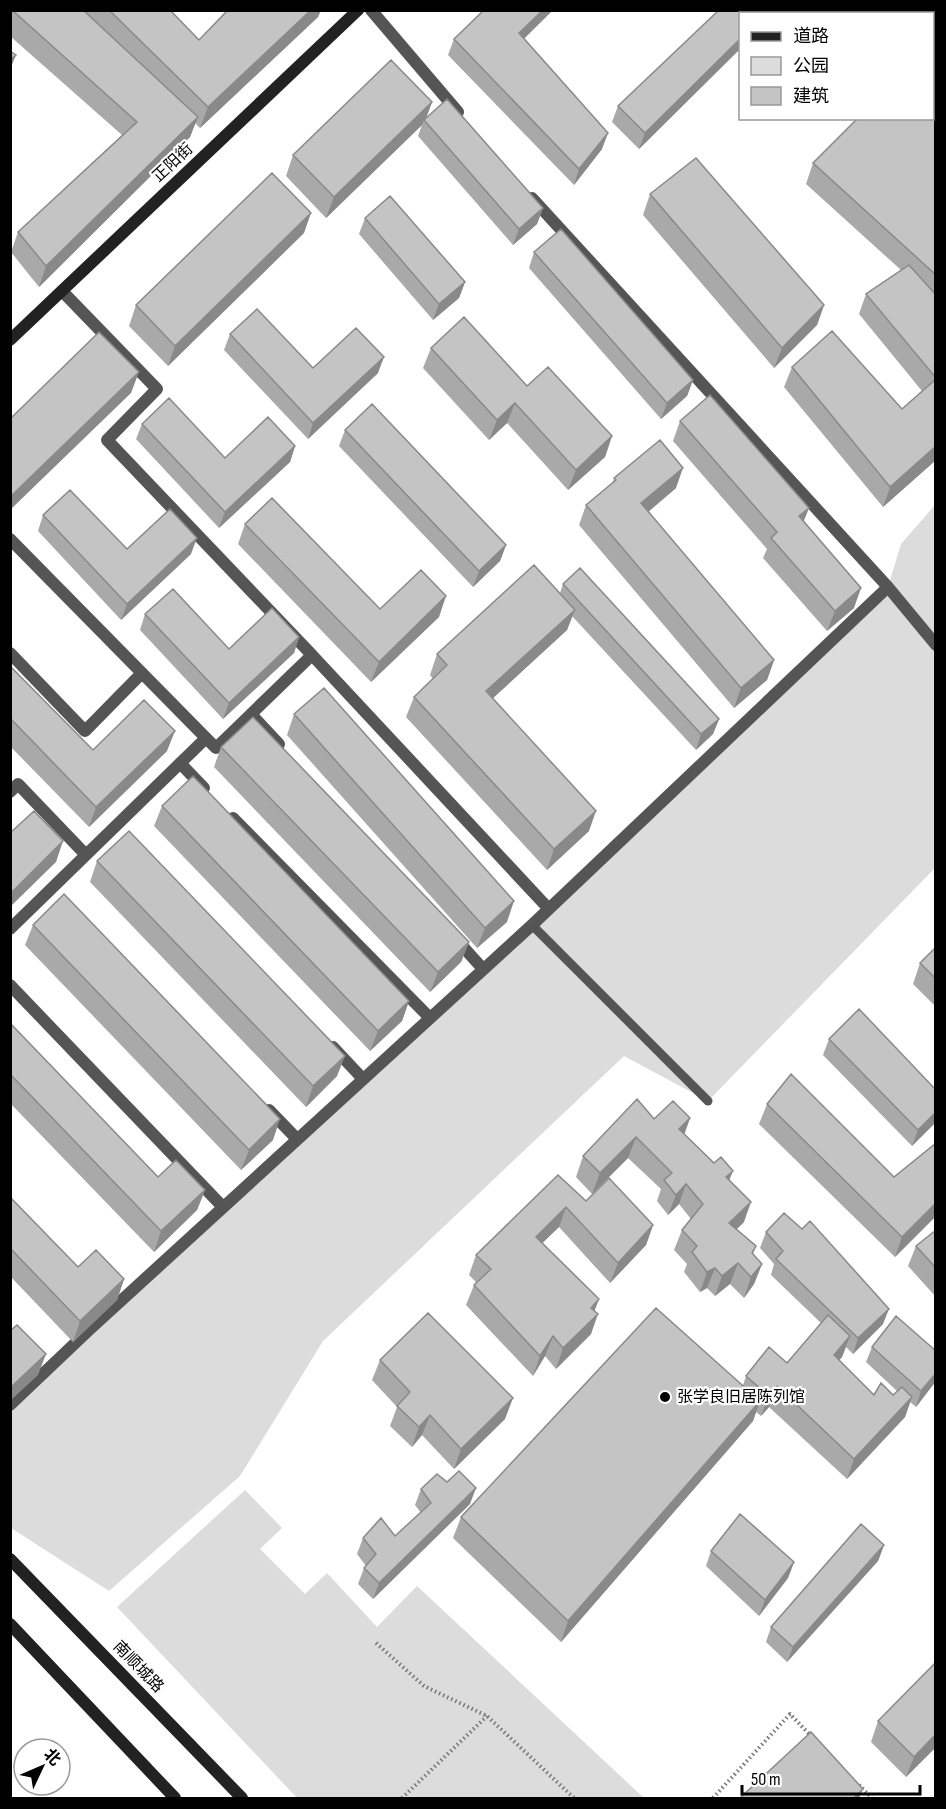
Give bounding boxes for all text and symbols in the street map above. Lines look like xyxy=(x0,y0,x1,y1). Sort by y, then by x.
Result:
legend xyxy=(739,12,934,120)
text: 道路 xyxy=(793,26,829,47)
text: 公园 xyxy=(793,56,829,77)
text: 建筑 xyxy=(793,86,829,107)
street label: 正阳街 xyxy=(149,140,197,186)
place label: 张学良旧居陈列馆 xyxy=(677,1388,805,1407)
marker: 张学良旧居陈列馆 xyxy=(658,1390,672,1404)
street label: 南顺城路 xyxy=(109,1637,167,1697)
north arrow xyxy=(12,1737,72,1797)
text: 北 xyxy=(39,1745,64,1770)
scale bar xyxy=(742,1758,920,1796)
text: 50 m xyxy=(751,1769,781,1790)

